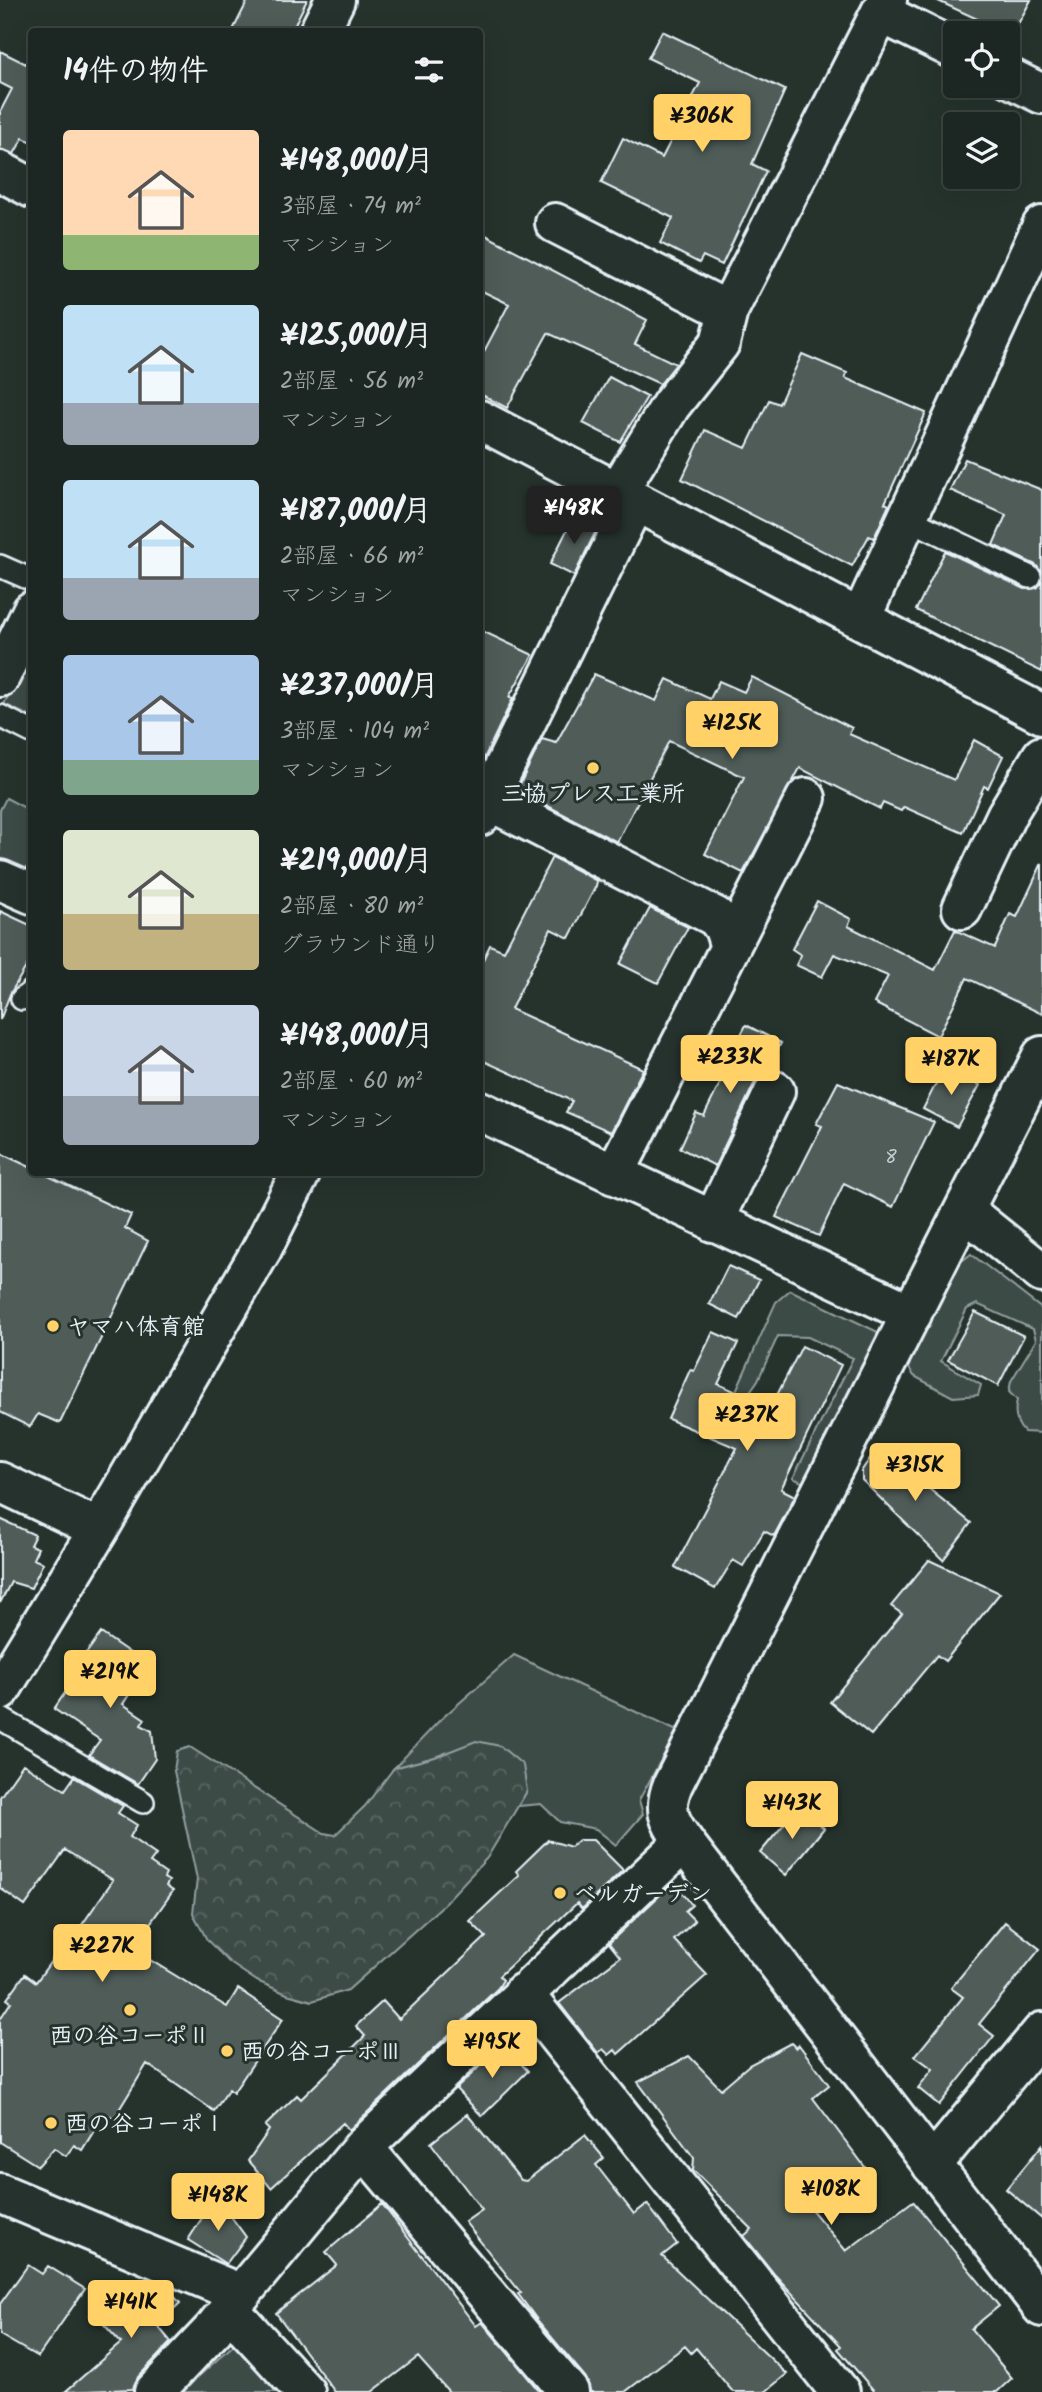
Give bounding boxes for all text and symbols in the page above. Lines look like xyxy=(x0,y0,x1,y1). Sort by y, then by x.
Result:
map controls xyxy=(943,21,1020,189)
button: locate xyxy=(943,21,1020,98)
text: 14件の物件 xyxy=(63,48,208,96)
icon: filters xyxy=(410,51,448,89)
pin: ¥306K xyxy=(653,94,751,154)
text: ¥306K xyxy=(670,99,734,135)
button: layers xyxy=(943,112,1020,189)
text: ¥148,000/月 xyxy=(280,138,434,186)
icon: home xyxy=(119,158,203,242)
text: 3部屋 · 74 m² xyxy=(280,189,421,225)
text: マンション xyxy=(280,228,394,264)
text: ¥125,000/月 xyxy=(280,313,433,361)
icon: home xyxy=(119,333,203,417)
text: 2部屋 · 56 m² xyxy=(280,364,423,400)
text: マンション xyxy=(280,403,394,439)
pin: ¥148K xyxy=(525,486,623,546)
text: ¥187,000/月 xyxy=(280,488,432,536)
text: ¥148K xyxy=(543,491,605,527)
icon: home xyxy=(119,508,203,592)
text: 2部屋 · 66 m² xyxy=(280,539,423,575)
text: マンション xyxy=(280,578,394,614)
text: ¥237,000/月 xyxy=(280,663,439,711)
icon: home xyxy=(119,683,203,767)
pin: ¥125K xyxy=(683,702,781,761)
text: ¥125K xyxy=(702,706,762,742)
text: 3部屋 · 104 m² xyxy=(280,714,429,750)
text: マンション xyxy=(280,753,394,789)
marker: 三協プレス工業所 xyxy=(585,760,601,776)
place label: 三協プレス工業所 xyxy=(501,777,685,813)
text: ¥219,000/月 xyxy=(280,838,433,886)
icon: home xyxy=(119,858,203,942)
text: 2部屋 · 80 m² xyxy=(280,889,423,925)
text: グラウンド通り xyxy=(280,928,441,964)
text: ¥148,000/月 xyxy=(280,1013,434,1061)
icon: home xyxy=(119,1033,203,1117)
pin: ¥233K xyxy=(681,1036,779,1095)
pin: ¥187K xyxy=(902,1038,1000,1097)
text: ¥233K xyxy=(697,1040,763,1076)
text: ¥187K xyxy=(921,1042,981,1078)
text: 2部屋 · 60 m² xyxy=(280,1064,422,1100)
text: マンション xyxy=(280,1103,394,1139)
house number: 8 xyxy=(885,1143,897,1173)
place label: ヤマハ体育館 xyxy=(67,1310,205,1346)
marker: ヤマハ体育館 xyxy=(45,1318,61,1334)
pin: ¥237K xyxy=(698,1394,796,1453)
text: ¥237K xyxy=(715,1398,779,1434)
pin: ¥315K xyxy=(866,1444,964,1503)
text: ¥315K xyxy=(885,1448,945,1484)
pin: ¥219K xyxy=(61,1650,159,1710)
text: ¥219K xyxy=(80,1655,140,1691)
pin: ¥143K xyxy=(743,1782,841,1841)
text: ¥143K xyxy=(762,1786,822,1822)
place label: ベルガーデン xyxy=(574,1877,712,1913)
marker: ベルガーデン xyxy=(552,1885,568,1901)
pin: ¥227K xyxy=(53,1924,151,1984)
text: ¥227K xyxy=(69,1929,135,1965)
marker: 西の谷コーポⅡ xyxy=(122,2002,138,2018)
place label: 西の谷コーポⅡ xyxy=(50,2019,211,2055)
pin: ¥195K xyxy=(443,2021,541,2080)
text: ¥195K xyxy=(463,2025,521,2061)
place label: 西の谷コーポⅢ xyxy=(241,2035,402,2071)
marker: 西の谷コーポⅢ xyxy=(219,2043,235,2059)
place label: 西の谷コーポⅠ xyxy=(65,2107,226,2143)
marker: 西の谷コーポⅠ xyxy=(43,2115,59,2131)
pin: ¥108K xyxy=(782,2168,880,2227)
text: ¥108K xyxy=(801,2172,861,2208)
pin: ¥148K xyxy=(169,2174,267,2233)
text: ¥148K xyxy=(187,2178,249,2214)
pin: ¥141K xyxy=(82,2280,180,2340)
text: ¥141K xyxy=(104,2285,158,2321)

